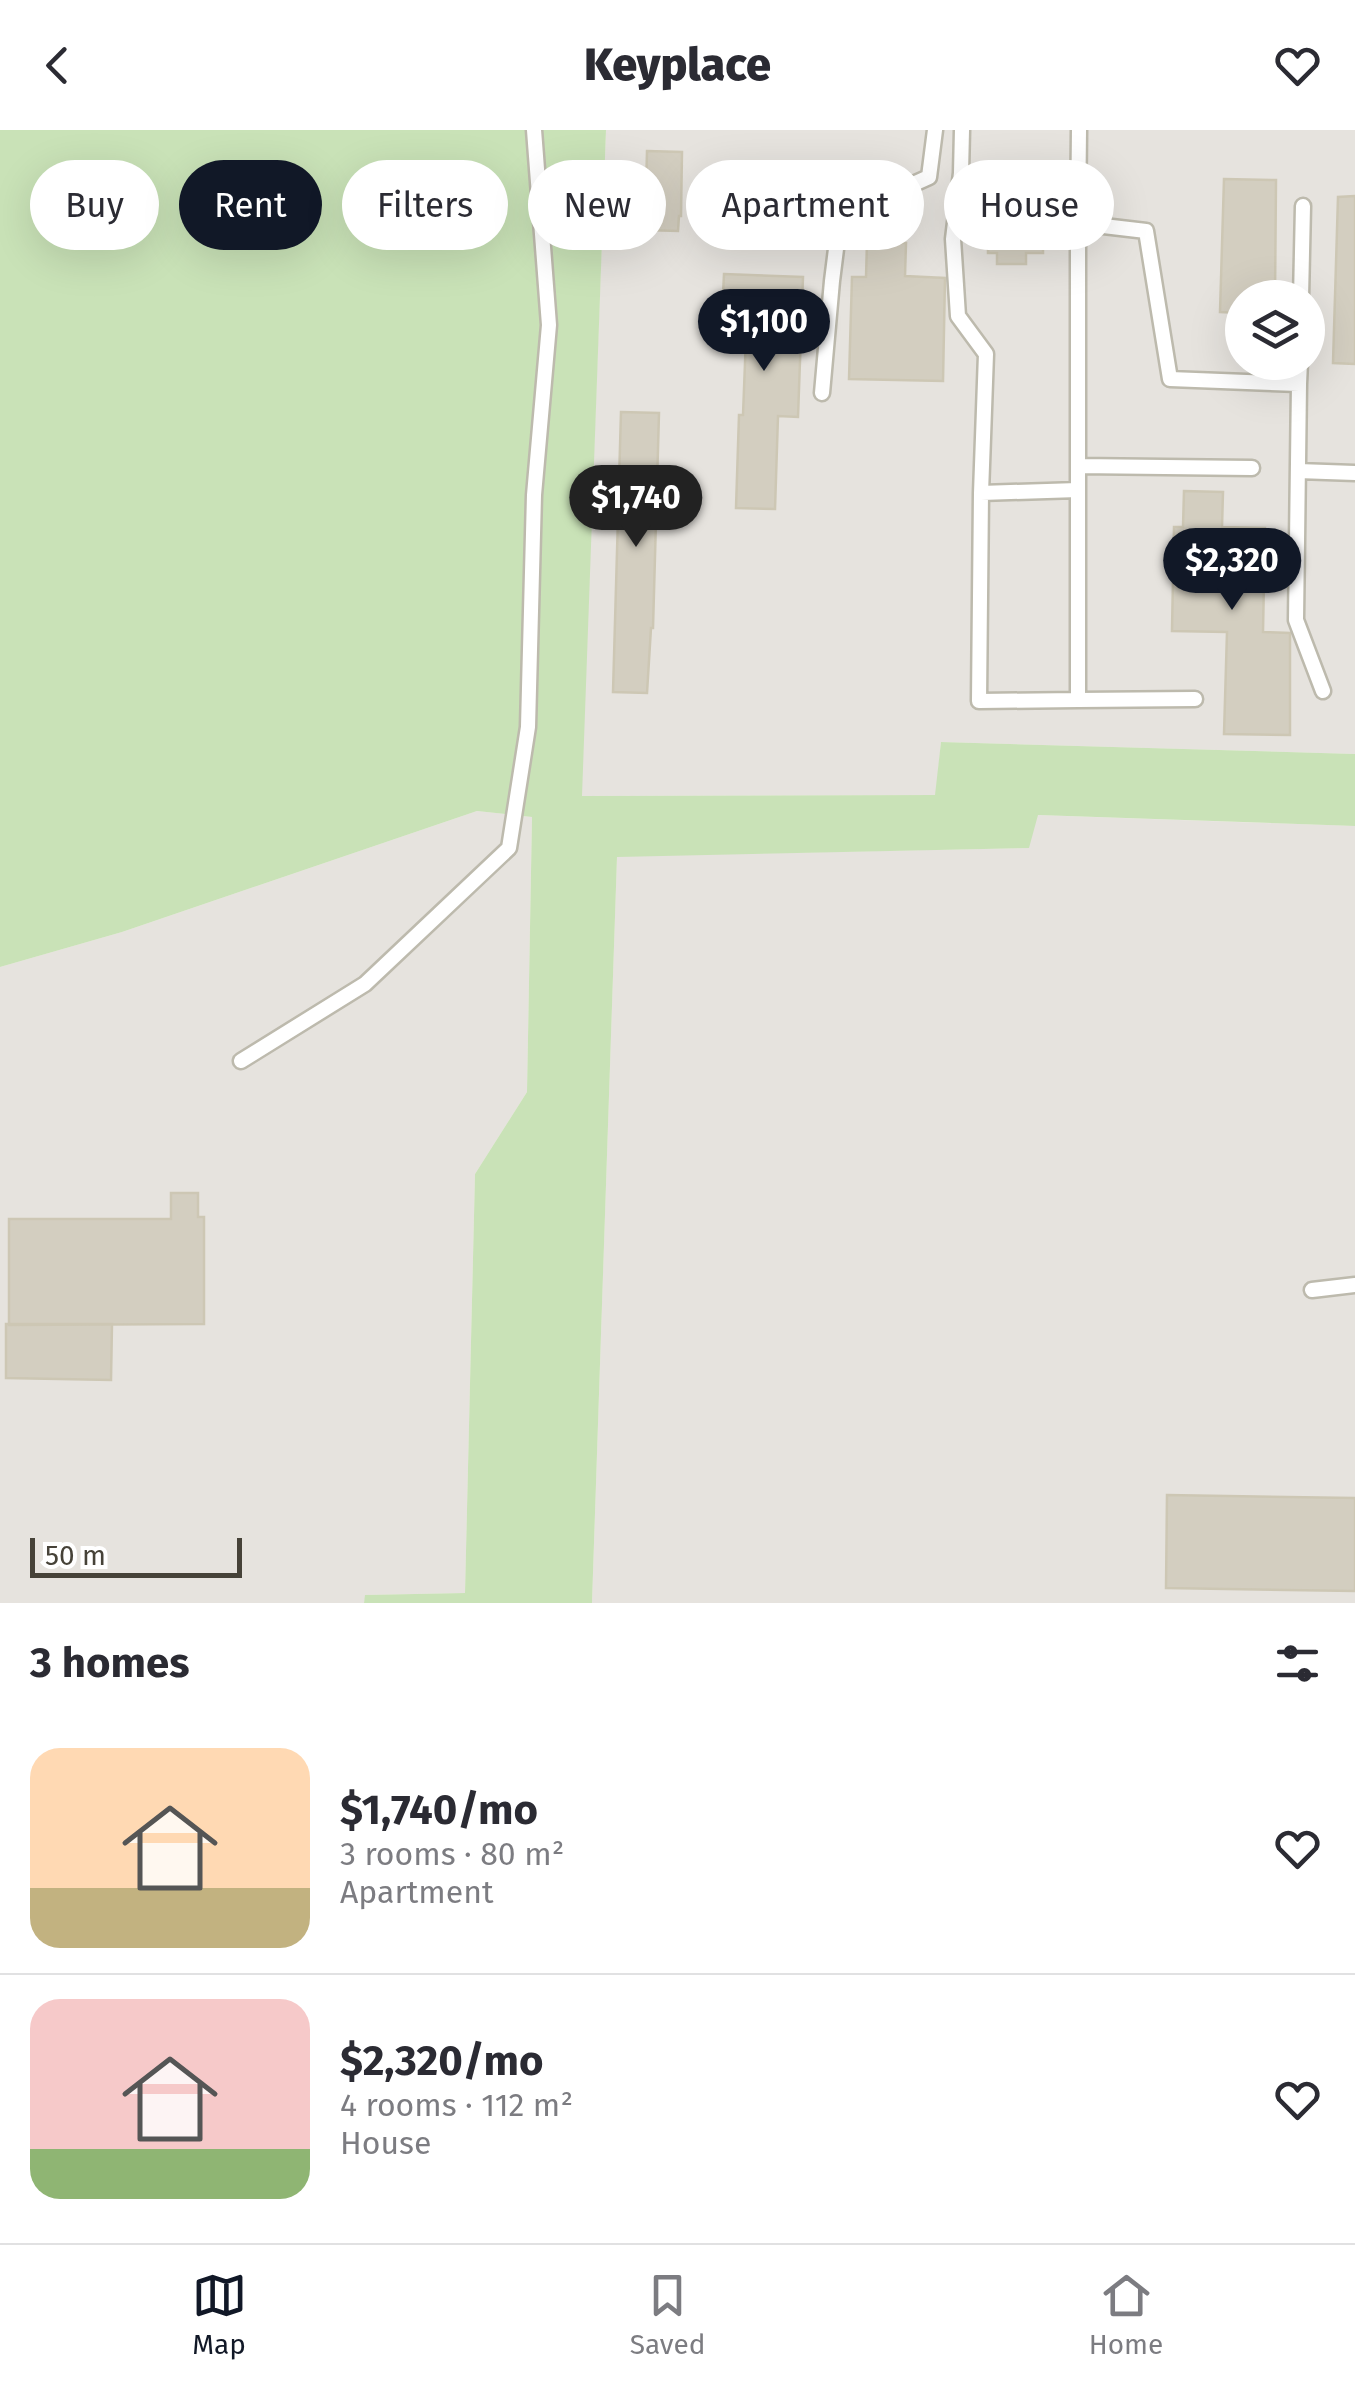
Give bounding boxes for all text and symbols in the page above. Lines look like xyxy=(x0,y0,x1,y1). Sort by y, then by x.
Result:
icon: back xyxy=(30,38,85,93)
text: Keyplace xyxy=(584,38,771,92)
icon: heart xyxy=(1270,38,1325,93)
chip: Buy xyxy=(30,160,159,250)
chip: Rent xyxy=(179,160,322,250)
chip: Filters xyxy=(342,160,508,250)
chip: New xyxy=(528,160,666,250)
chip: Apartment xyxy=(686,160,924,250)
chip: House xyxy=(944,160,1114,250)
map controls xyxy=(1225,280,1325,380)
button: layers xyxy=(1225,280,1325,380)
pin: $1,100 xyxy=(683,289,845,374)
text: $1,100 xyxy=(720,302,808,340)
pin: $1,740 xyxy=(555,465,717,550)
text: $1,740 xyxy=(591,478,681,516)
pin: $2,320 xyxy=(1151,528,1313,613)
text: $2,320 xyxy=(1185,541,1279,579)
scale bar xyxy=(30,1533,242,1578)
text: 50 m xyxy=(45,1539,106,1572)
icon: filters xyxy=(1270,1636,1325,1691)
text: 3 homes xyxy=(30,1638,190,1688)
text: $1,740/mo xyxy=(340,1785,538,1835)
icon: home xyxy=(110,1788,230,1908)
icon: heart xyxy=(1270,1821,1325,1876)
text: 3 rooms · 80 m² xyxy=(340,1835,564,1873)
text: Apartment xyxy=(340,1873,494,1911)
text: $2,320/mo xyxy=(340,2036,543,2086)
icon: home xyxy=(110,2039,230,2159)
icon: heart xyxy=(1270,2072,1325,2127)
text: 4 rooms · 112 m² xyxy=(340,2086,573,2124)
text: House xyxy=(340,2124,431,2162)
tab: Map xyxy=(192,2268,247,2361)
tab: Saved xyxy=(630,2268,706,2361)
tab: Home xyxy=(1089,2268,1163,2361)

